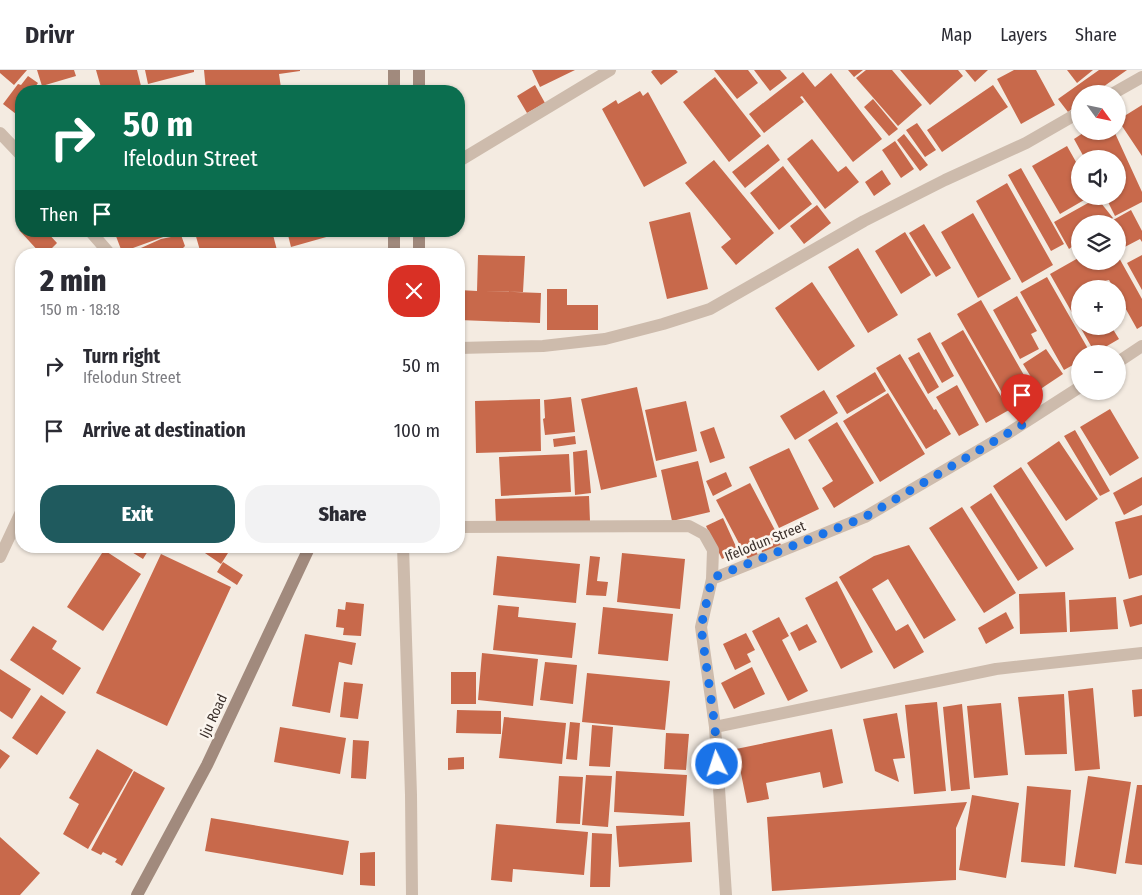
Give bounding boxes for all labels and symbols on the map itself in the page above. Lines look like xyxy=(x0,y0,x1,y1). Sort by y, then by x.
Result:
north arrow xyxy=(1071,85,1126,140)
pin xyxy=(1001,374,1043,425)
street label: Ifelodun Street xyxy=(722,517,808,565)
street label: Iju Road xyxy=(196,691,231,741)
position arrow xyxy=(690,737,742,789)

